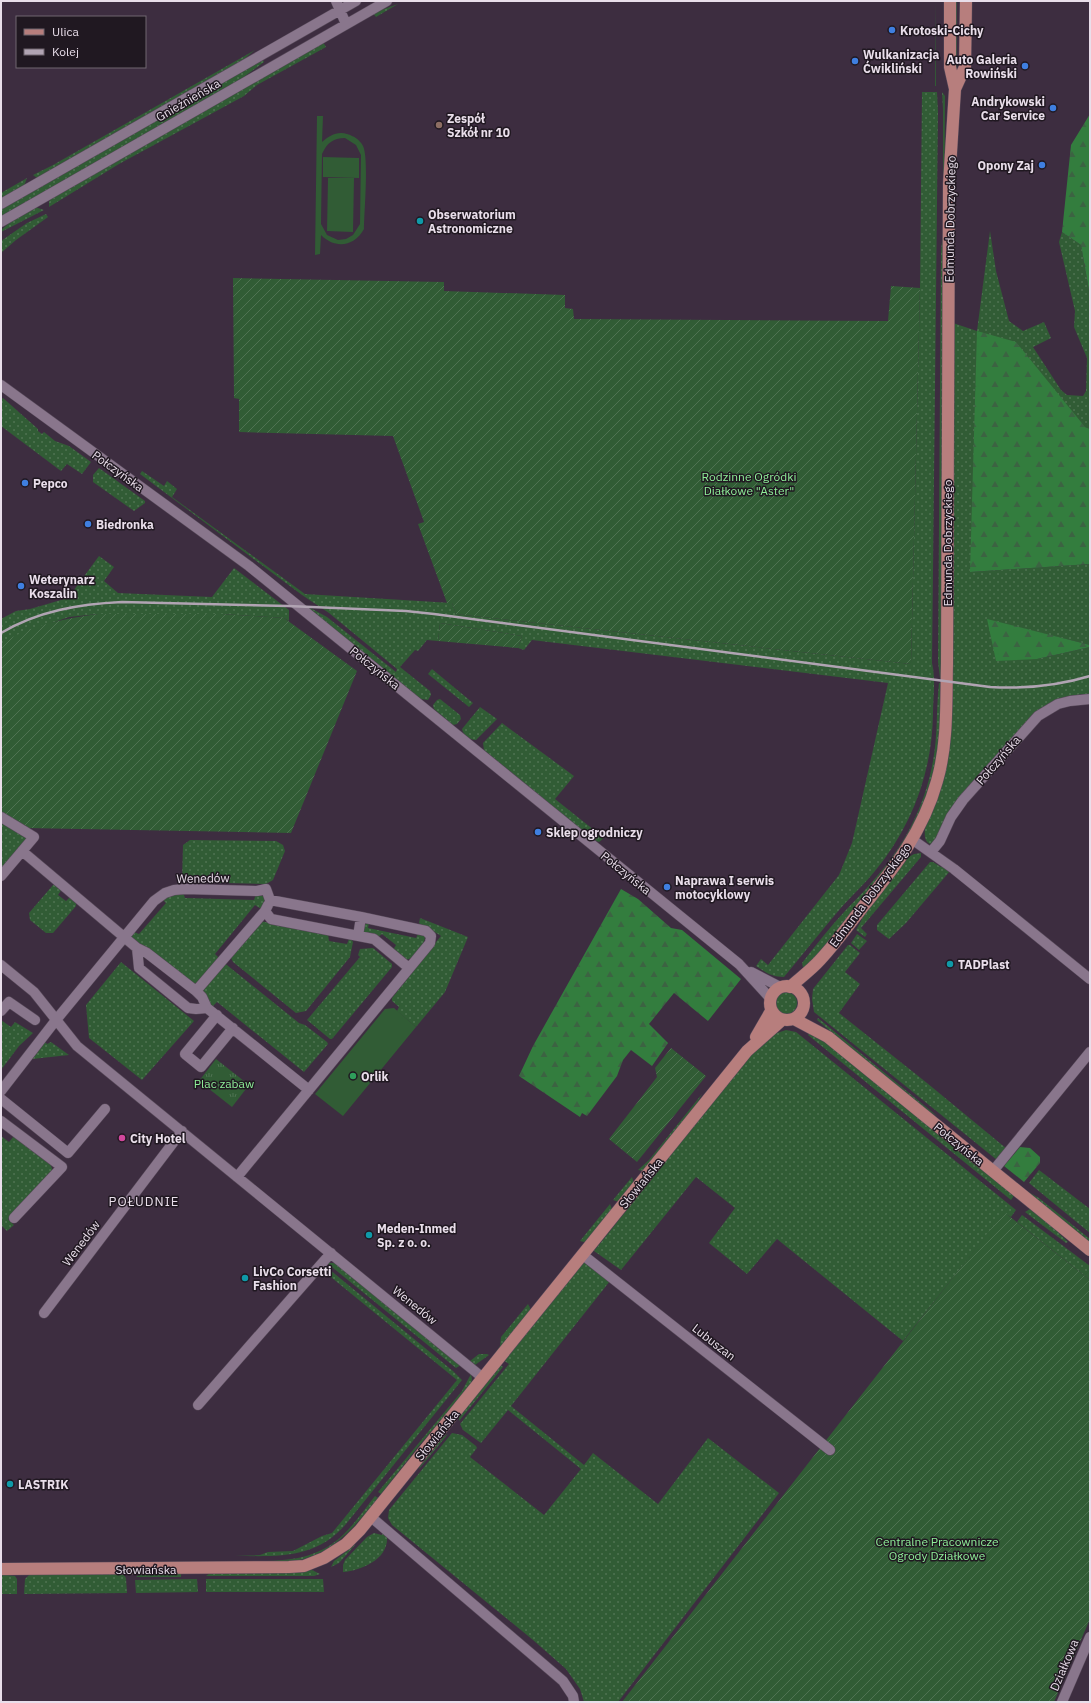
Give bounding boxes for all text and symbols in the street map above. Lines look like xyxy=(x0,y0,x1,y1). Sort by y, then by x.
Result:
legend xyxy=(16,16,146,68)
place label: Krotoski-Cichy xyxy=(900,23,984,38)
text: Ulica xyxy=(52,24,79,39)
marker: Krotoski-Cichy xyxy=(887,25,897,35)
text: Kolej xyxy=(52,44,79,59)
place label: Wulkanizacja Ćwikliński xyxy=(863,47,939,76)
place label: Auto Galeria Rowiński xyxy=(947,52,1017,81)
marker: Wulkanizacja Ćwikliński xyxy=(850,56,860,66)
marker: Auto Galeria Rowiński xyxy=(1020,61,1030,71)
street label: Gnieźnieńska xyxy=(153,75,223,124)
place label: Andrykowski Car Service xyxy=(971,94,1045,123)
marker: Andrykowski Car Service xyxy=(1048,103,1058,113)
place label: Zespół Szkół nr 10 xyxy=(447,111,510,140)
marker: Zespół Szkół nr 10 xyxy=(434,120,444,130)
street label: Edmunda Dobrzyckiego xyxy=(941,155,959,282)
place label: Opony Zaj xyxy=(978,158,1034,173)
marker: Opony Zaj xyxy=(1037,160,1047,170)
place label: Obserwatorium Astronomiczne xyxy=(428,207,516,236)
marker: Obserwatorium Astronomiczne xyxy=(415,216,425,226)
street label: Połczyńska xyxy=(89,447,147,495)
park label: Rodzinne Ogródki Diałkowe "Aster" xyxy=(702,469,796,498)
place label: Pepco xyxy=(33,476,68,491)
marker: Pepco xyxy=(20,478,30,488)
street label: Edmunda Dobrzyckiego xyxy=(940,479,955,606)
place label: Biedronka xyxy=(96,517,154,532)
marker: Biedronka xyxy=(83,519,93,529)
place label: Weterynarz Koszalin xyxy=(29,572,95,601)
marker: Weterynarz Koszalin xyxy=(16,581,26,591)
street label: Połczyńska xyxy=(347,643,403,693)
street label: Połczyńska xyxy=(973,732,1024,788)
place label: Sklep ogrodniczy xyxy=(546,825,643,840)
marker: Sklep ogrodniczy xyxy=(533,827,543,837)
street label: Edmunda Dobrzyckiego xyxy=(826,840,914,950)
street label: Połczyńska xyxy=(598,848,654,898)
street label: Wenedów xyxy=(176,870,230,886)
place label: Naprawa I serwis motocyklowy xyxy=(675,873,774,902)
marker: Naprawa I serwis motocyklowy xyxy=(662,882,672,892)
place label: TADPlast xyxy=(958,957,1010,972)
marker: TADPlast xyxy=(945,959,955,969)
place label: Orlik xyxy=(361,1069,388,1084)
marker: Orlik xyxy=(348,1071,358,1081)
park label: Plac zabaw xyxy=(194,1076,254,1091)
street label: Połczyńska xyxy=(931,1119,987,1169)
place label: City Hotel xyxy=(130,1131,186,1146)
marker: City Hotel xyxy=(117,1133,127,1143)
street label: Słowiańska xyxy=(616,1154,666,1211)
district label: POŁUDNIE xyxy=(109,1193,179,1210)
street label: Wenedów xyxy=(59,1217,103,1269)
place label: Meden-Inmed Sp. z o. o. xyxy=(377,1221,456,1250)
marker: Meden-Inmed Sp. z o. o. xyxy=(364,1230,374,1240)
place label: LivCo Corsetti Fashion xyxy=(253,1264,331,1293)
marker: LivCo Corsetti Fashion xyxy=(240,1273,250,1283)
street label: Wenedów xyxy=(390,1282,440,1328)
street label: Lubuszan xyxy=(689,1320,739,1364)
street label: Słowiańska xyxy=(412,1406,462,1463)
place label: LASTRIK xyxy=(18,1477,69,1492)
marker: LASTRIK xyxy=(5,1479,15,1489)
park label: Centralne Pracownicze Ogrody Działkowe xyxy=(876,1534,999,1563)
street label: Słowiańska xyxy=(116,1562,177,1577)
street label: Działkowa xyxy=(1046,1636,1082,1693)

